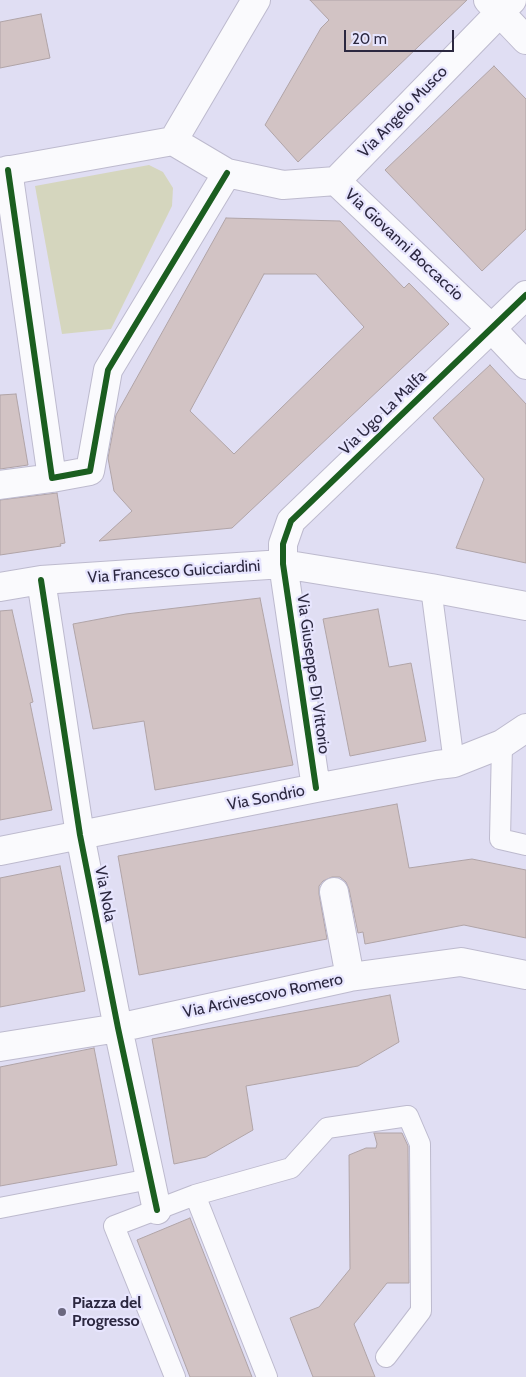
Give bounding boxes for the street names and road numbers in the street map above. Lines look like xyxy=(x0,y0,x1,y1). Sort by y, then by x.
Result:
street label: Via Angelo Musco xyxy=(354,62,452,162)
street label: Via Giovanni Boccaccio xyxy=(341,185,467,305)
street label: Via Ugo La Malfa xyxy=(336,367,430,459)
street label: Via Francesco Guicciardini xyxy=(87,556,261,588)
street label: Via Giuseppe Di Vittorio xyxy=(292,593,334,755)
street label: Via Sondrio xyxy=(226,781,306,815)
street label: Via Nola xyxy=(90,864,120,924)
street label: Via Arcivescovo Romero xyxy=(181,970,345,1022)

